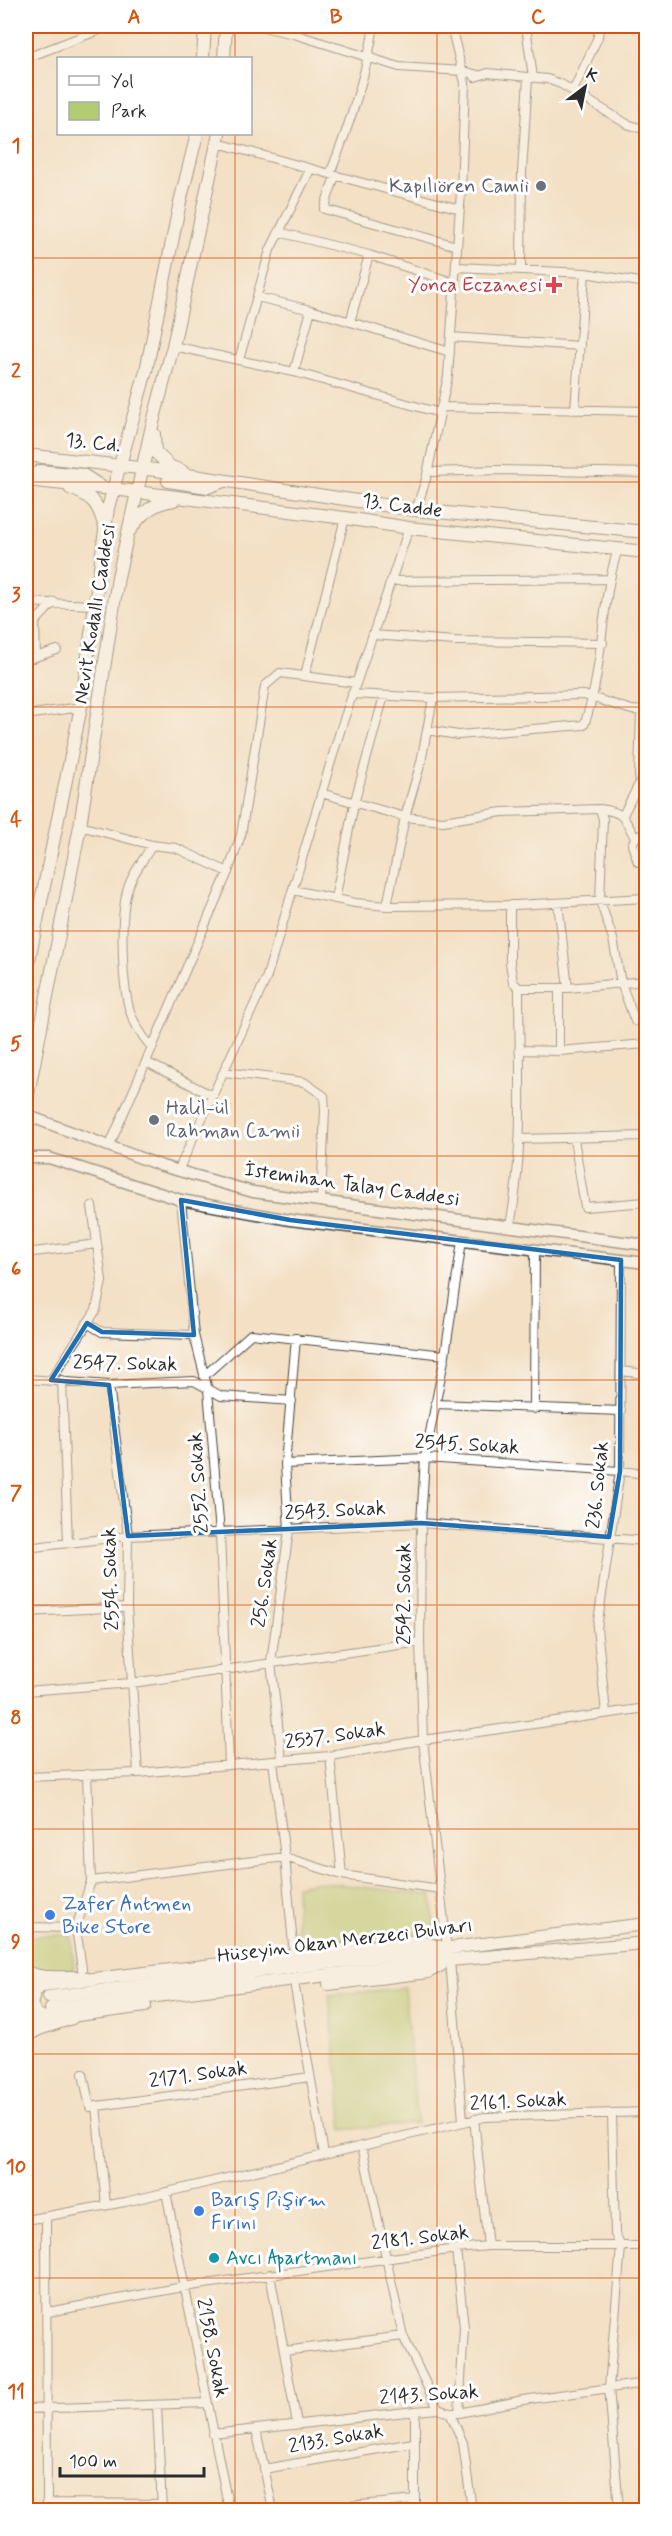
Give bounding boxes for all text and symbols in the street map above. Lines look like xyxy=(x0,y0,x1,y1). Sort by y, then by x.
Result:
text: A xyxy=(127,4,141,31)
text: B xyxy=(330,4,343,31)
text: C xyxy=(531,4,546,31)
legend xyxy=(57,57,252,135)
north arrow xyxy=(555,57,615,117)
text: K xyxy=(582,64,603,88)
text: Yol xyxy=(111,70,134,94)
text: Park xyxy=(111,100,147,124)
text: 1 xyxy=(12,133,20,160)
place label: Kapılıören Camii xyxy=(389,173,529,200)
marker: Kapılıören Camii xyxy=(534,179,548,193)
place label: Yonca Eczanesi xyxy=(408,272,542,299)
marker: Yonca Eczanesi xyxy=(547,278,561,292)
text: 2 xyxy=(11,358,21,385)
street label: 13. Cd. xyxy=(64,427,122,459)
street label: 13. Cadde xyxy=(360,487,444,525)
street label: Nevit Kodallı Caddesi xyxy=(67,522,123,706)
text: 3 xyxy=(11,582,21,609)
text: 4 xyxy=(10,807,22,834)
text: 5 xyxy=(10,1031,22,1058)
place label: Halil-ül Rahman Camii xyxy=(166,1095,300,1145)
marker: Halil-ül Rahman Camii xyxy=(147,1113,161,1127)
street label: İstemihan Talay Caddesi xyxy=(243,1157,461,1213)
text: 6 xyxy=(11,1256,21,1283)
street label: 2547. Sokak xyxy=(72,1350,178,1378)
street label: 2545. Sokak xyxy=(414,1429,520,1461)
street label: 2552. Sokak xyxy=(182,1431,216,1535)
street label: 236. Sokak xyxy=(580,1440,616,1530)
text: 7 xyxy=(10,1480,22,1507)
street label: 2543. Sokak xyxy=(284,1495,386,1527)
street label: 2554. Sokak xyxy=(96,1527,126,1631)
street label: 256. Sokak xyxy=(245,1536,285,1629)
street label: 2542. Sokak xyxy=(391,1543,418,1645)
text: 8 xyxy=(10,1705,22,1732)
street label: 2537. Sokak xyxy=(283,1716,387,1756)
place label: Zafer Antmen Bike Store xyxy=(62,1891,191,1941)
marker: Zafer Antmen Bike Store xyxy=(43,1908,57,1922)
street label: Hüseyin Okan Merzeci Bulvarı xyxy=(216,1912,474,1970)
text: 9 xyxy=(11,1929,21,1956)
street label: 2171. Sokak xyxy=(147,2055,249,2095)
street label: 2161. Sokak xyxy=(469,2086,567,2118)
text: 10 xyxy=(6,2154,26,2181)
place label: Barış Pişirm Fırını xyxy=(211,2187,326,2237)
marker: Barış Pişirm Fırını xyxy=(192,2204,206,2218)
street label: 2181. Sokak xyxy=(370,2219,471,2257)
place label: Avcı Apartmanı xyxy=(226,2245,357,2273)
marker: Avcı Apartmanı xyxy=(207,2251,221,2265)
street label: 2158. Sokak xyxy=(189,2296,235,2400)
street label: 2143. Sokak xyxy=(378,2378,480,2412)
text: 11 xyxy=(7,2379,25,2406)
street label: 2133. Sokak xyxy=(287,2417,386,2461)
scale bar xyxy=(60,2440,204,2478)
text: 100 m xyxy=(69,2450,117,2474)

